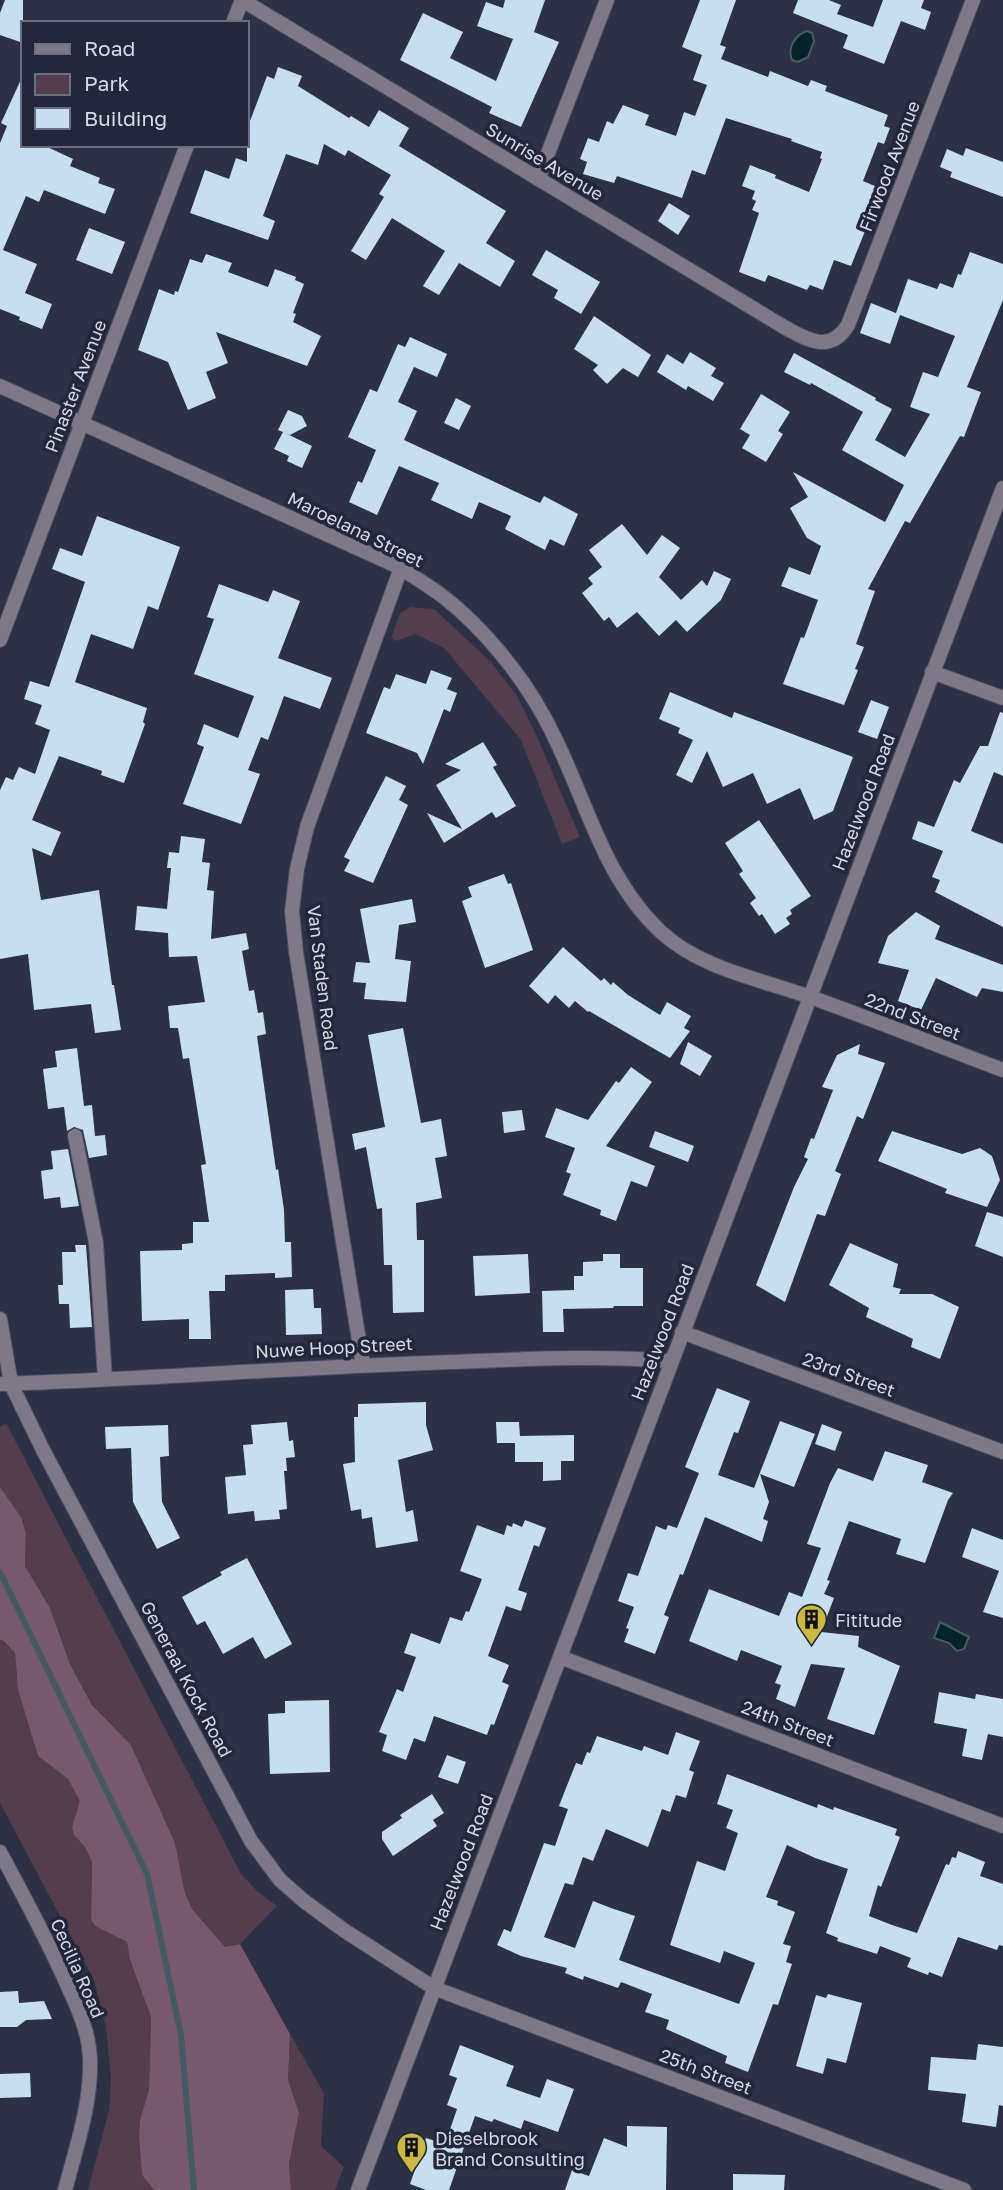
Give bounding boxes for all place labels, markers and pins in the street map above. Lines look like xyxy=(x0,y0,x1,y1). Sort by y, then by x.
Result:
building icon: Fititude xyxy=(795,1603,829,1647)
place label: Fititude xyxy=(835,1609,902,1631)
place label: Dieselbrook Brand Consulting xyxy=(435,2127,585,2170)
building icon: Dieselbrook Brand Consulting xyxy=(395,2131,429,2175)

